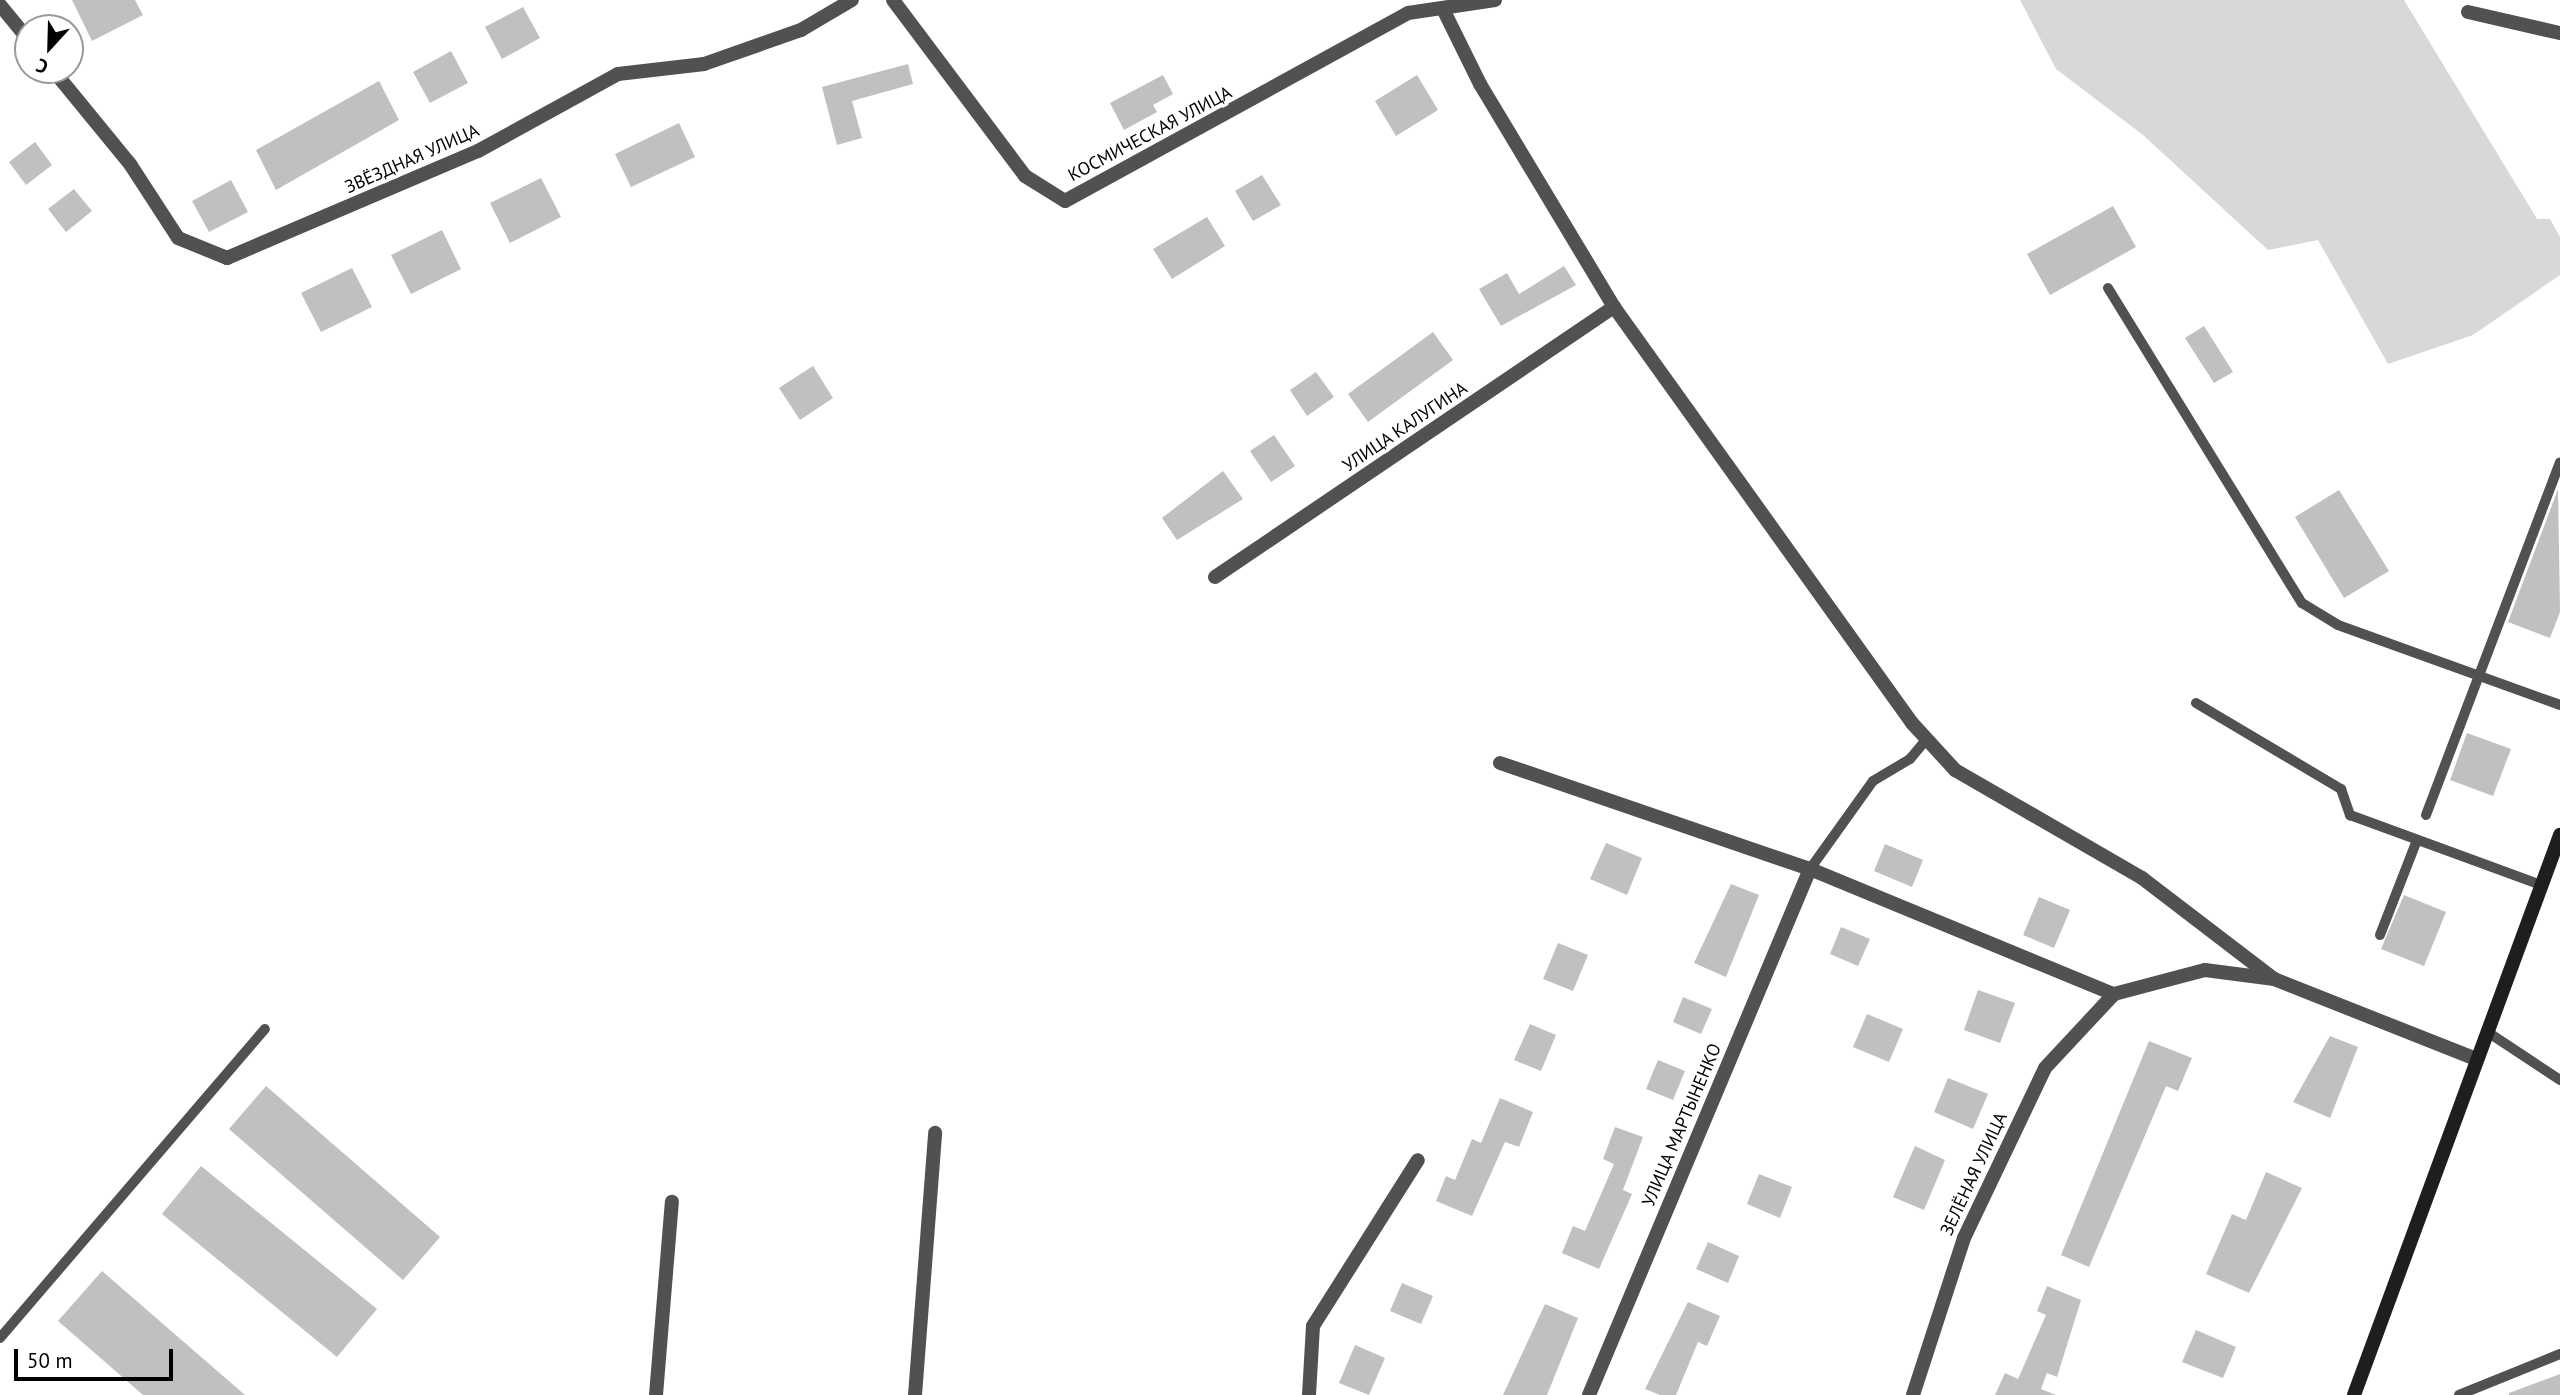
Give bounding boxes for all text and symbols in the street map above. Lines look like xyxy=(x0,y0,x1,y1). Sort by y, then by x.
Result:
north arrow xyxy=(14,14,84,84)
text: С xyxy=(32,54,51,80)
street label: КОСМИЧЕСКАЯ УЛИЦА xyxy=(1064,82,1236,186)
street label: ЗВЁЗДНАЯ УЛИЦА xyxy=(341,120,483,198)
street label: УЛИЦА КАЛУГИНА xyxy=(1338,377,1472,477)
street label: УЛИЦА МАРТЫНЕНКО xyxy=(1638,1040,1726,1210)
street label: ЗЕЛЁНАЯ УЛИЦА xyxy=(1936,1109,2012,1239)
scale bar xyxy=(18,1336,177,1380)
text: 50 m xyxy=(27,1347,73,1374)

